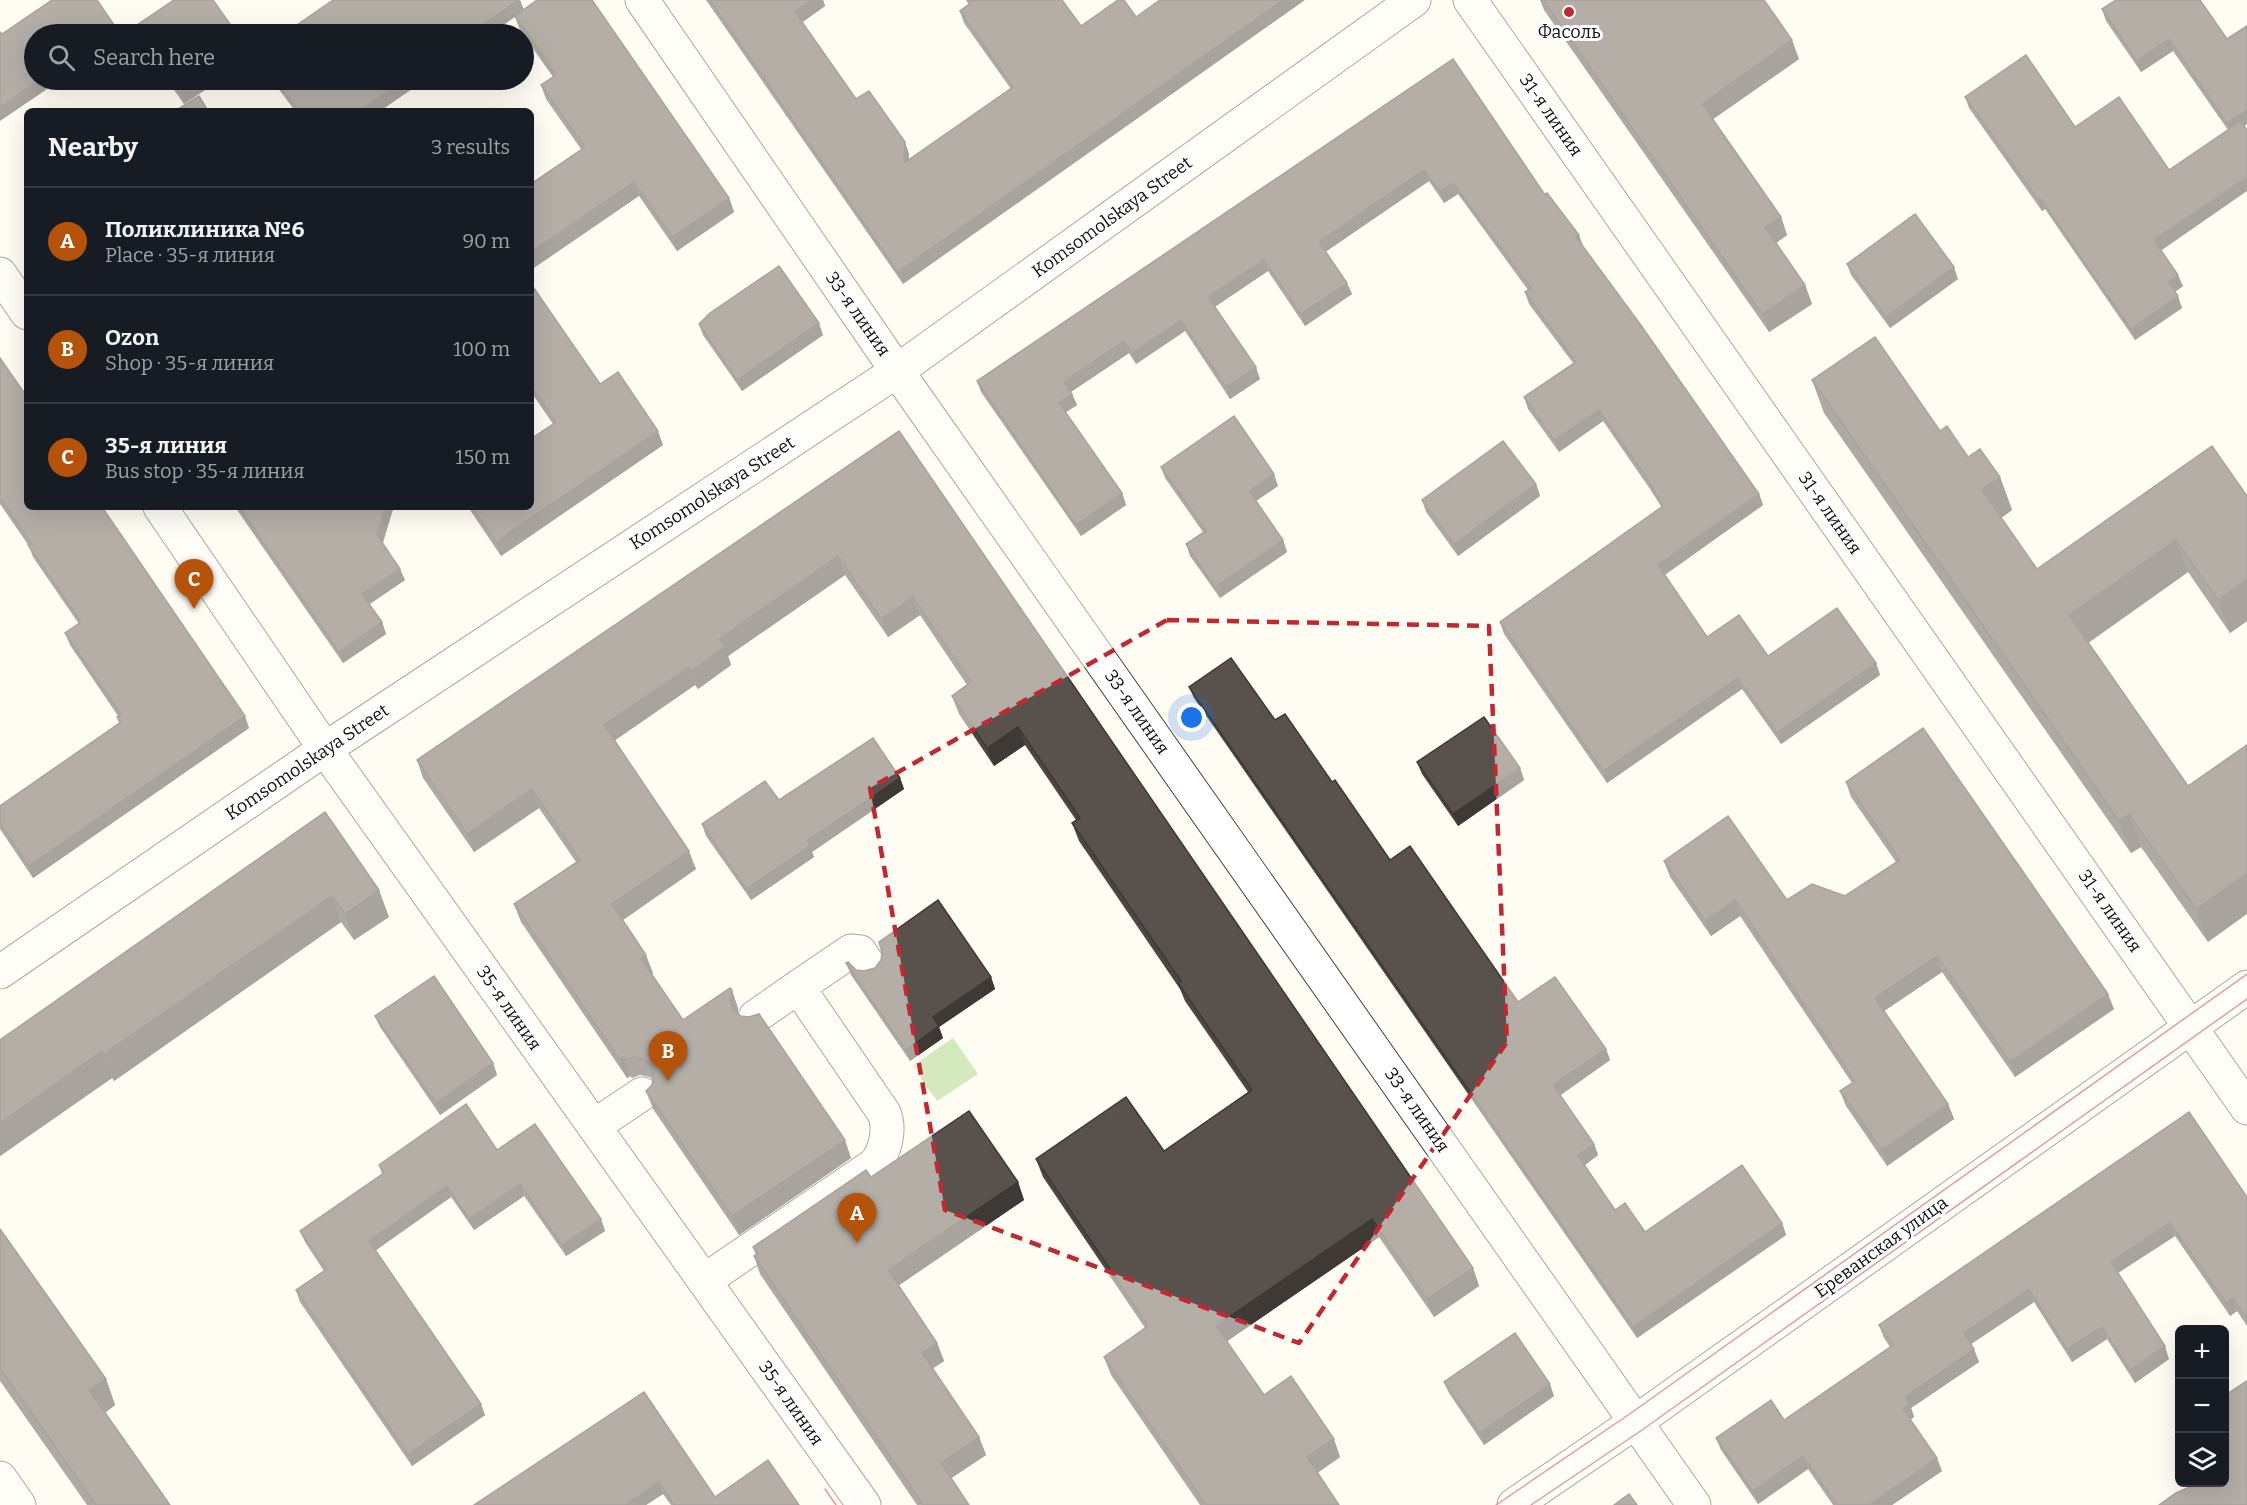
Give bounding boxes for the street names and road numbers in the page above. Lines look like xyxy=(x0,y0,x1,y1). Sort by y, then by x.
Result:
street label: 31-я линия xyxy=(1515,70,1587,161)
street label: Komsomolskaya Street xyxy=(1028,151,1197,282)
street label: 33-я линия xyxy=(821,267,895,361)
street label: Komsomolskaya Street xyxy=(625,431,799,555)
street label: 31-я линия xyxy=(1794,468,1866,559)
street label: 33-я линия xyxy=(1100,665,1174,759)
street label: Komsomolskaya Street xyxy=(221,699,393,825)
street label: 31-я линия xyxy=(2074,866,2146,957)
street label: 35-я линия xyxy=(472,962,546,1054)
street label: 33-я линия xyxy=(1380,1063,1454,1157)
street label: Ереванская улица xyxy=(1810,1191,1952,1303)
street label: 35-я линия xyxy=(754,1357,828,1449)

